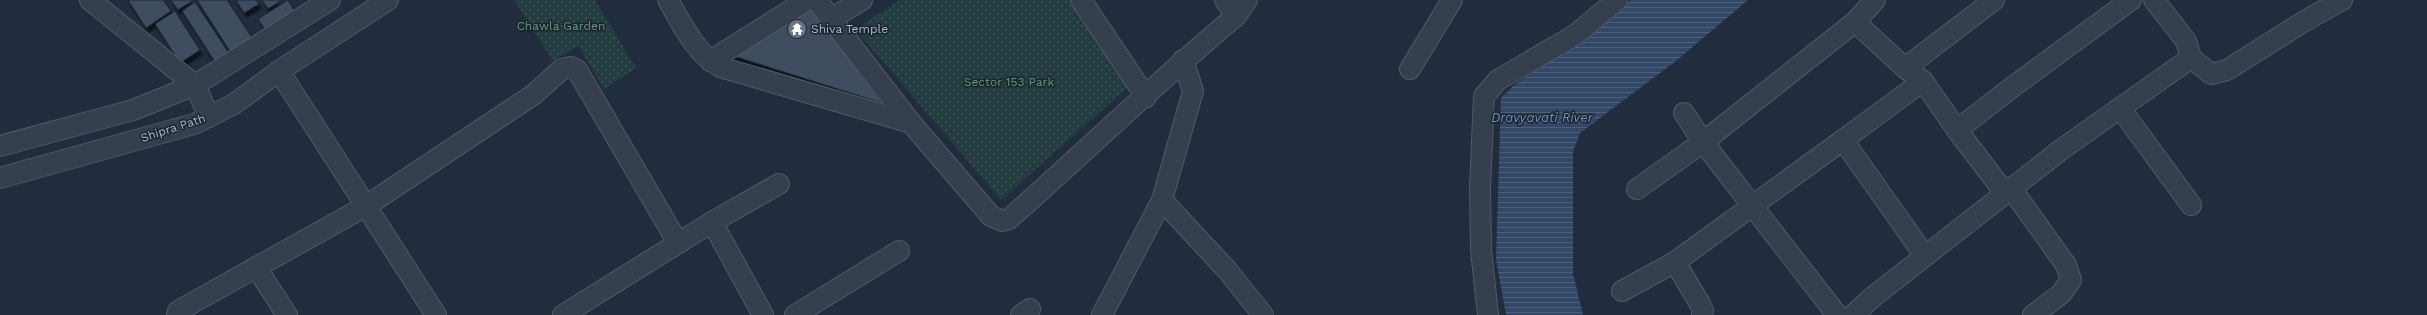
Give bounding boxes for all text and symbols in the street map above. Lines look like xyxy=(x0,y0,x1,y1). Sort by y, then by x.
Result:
temple icon: Shiva Temple xyxy=(786,18,808,40)
park label: Chawla Garden xyxy=(517,19,605,33)
place label: Shiva Temple xyxy=(811,22,888,36)
park label: Sector 153 Park xyxy=(964,75,1054,89)
water label: Dravyavati River xyxy=(1491,110,1594,125)
street label: Shipra Path xyxy=(139,111,207,145)

